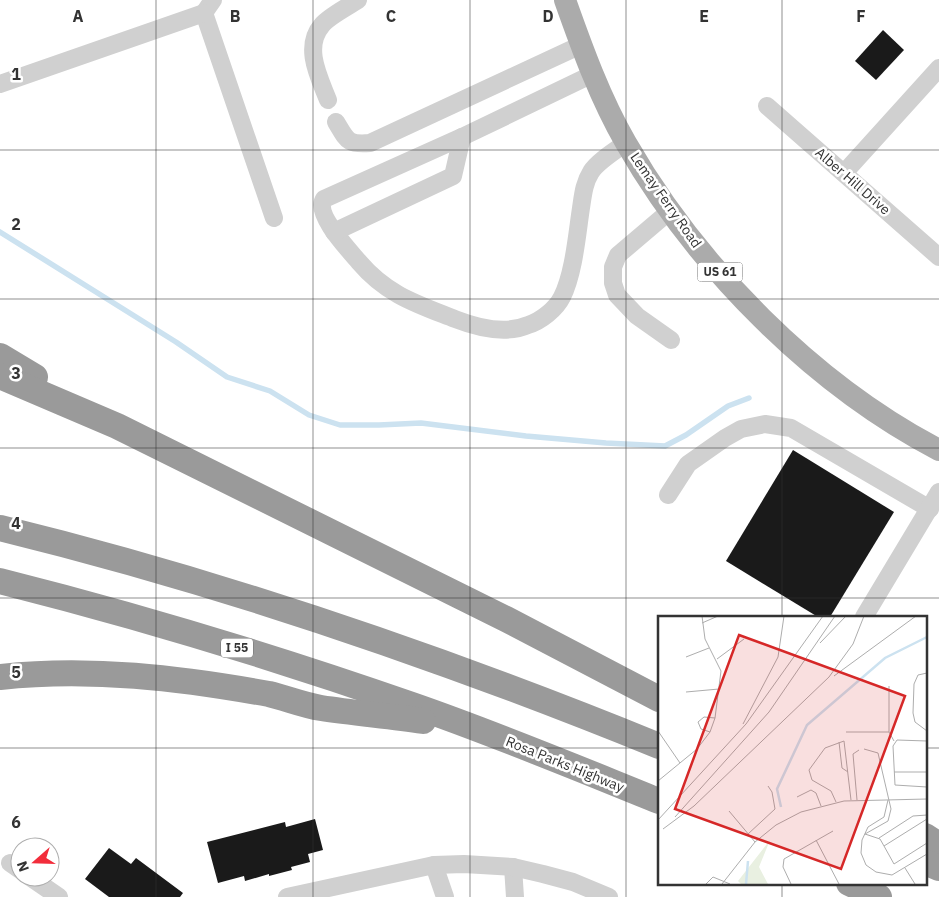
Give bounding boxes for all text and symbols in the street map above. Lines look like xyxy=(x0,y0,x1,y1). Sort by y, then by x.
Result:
text: A xyxy=(73,6,84,26)
text: B xyxy=(230,6,241,26)
text: C xyxy=(386,6,396,26)
text: D xyxy=(542,6,554,26)
text: E xyxy=(699,6,709,26)
text: F xyxy=(856,6,866,26)
text: 1 xyxy=(11,64,21,84)
street label: Alber Hill Drive xyxy=(812,143,895,219)
street label: Lemay Ferry Road xyxy=(626,149,706,251)
text: 2 xyxy=(11,214,21,234)
road number: US 61 xyxy=(698,262,742,282)
text: 3 xyxy=(11,363,21,383)
text: 4 xyxy=(11,513,21,533)
inset map xyxy=(658,616,926,884)
road number: I 55 xyxy=(221,638,253,658)
text: 5 xyxy=(11,662,21,682)
street label: Rosa Parks Highway xyxy=(503,732,627,796)
text: 6 xyxy=(11,812,21,832)
north arrow xyxy=(10,837,60,887)
text: N xyxy=(13,859,33,874)

